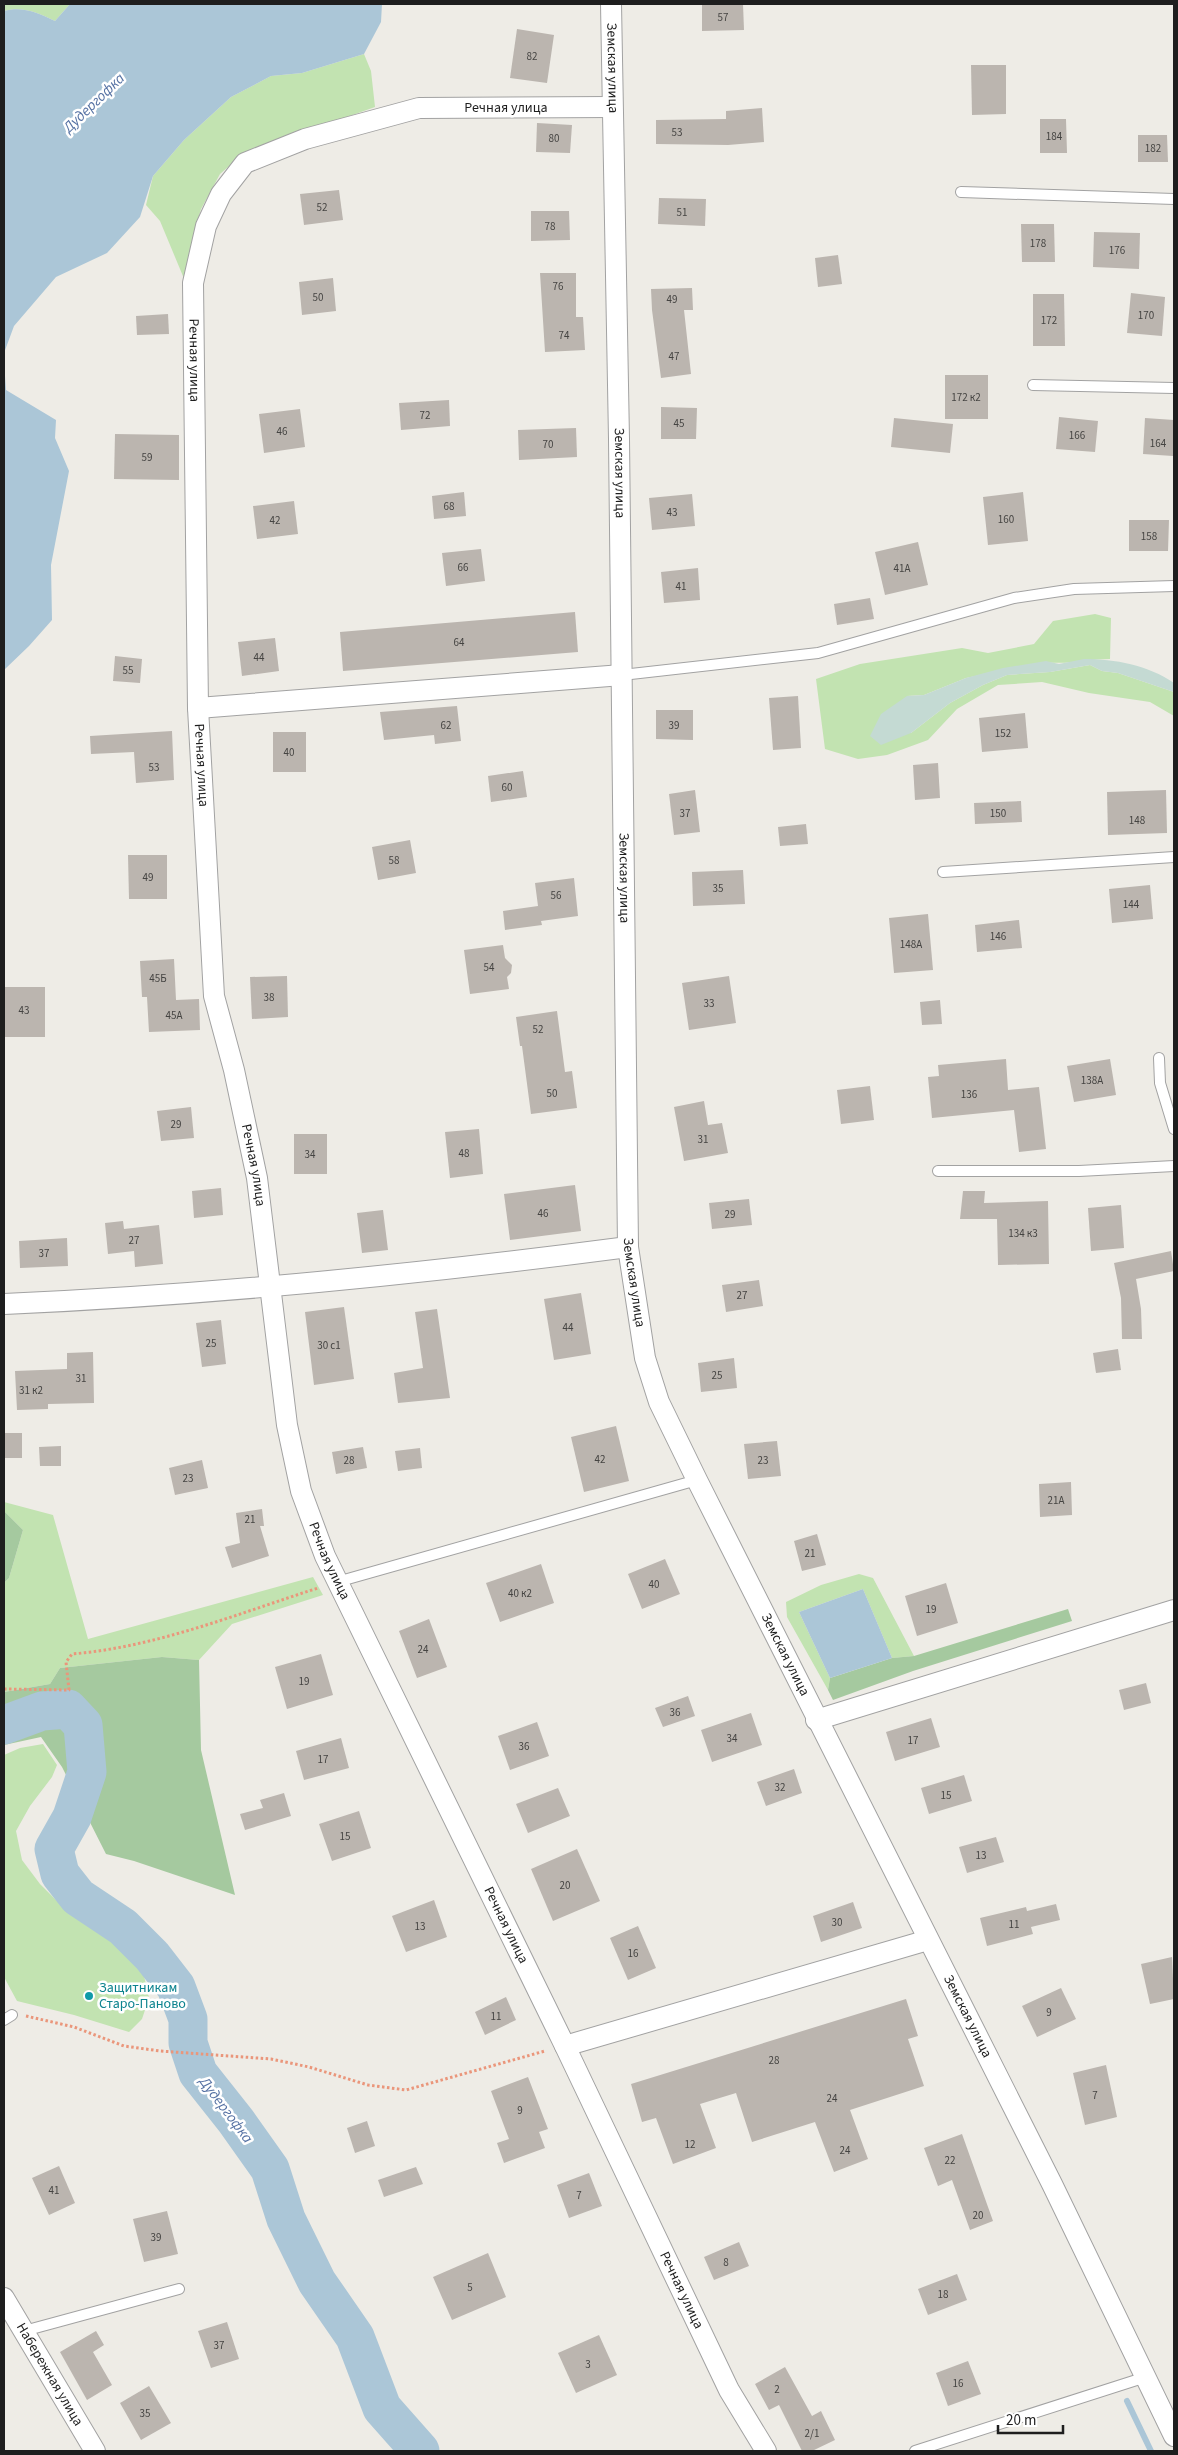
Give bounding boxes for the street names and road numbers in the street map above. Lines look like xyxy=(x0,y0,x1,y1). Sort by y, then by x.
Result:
street label: Земская улица xyxy=(601,23,623,113)
street label: Речная улица xyxy=(464,98,548,118)
street label: Речная улица xyxy=(183,318,204,402)
street label: Земская улица xyxy=(609,427,630,518)
street label: Речная улица xyxy=(189,723,213,807)
street label: Земская улица xyxy=(613,833,634,923)
street label: Речная улица xyxy=(236,1122,270,1207)
street label: Земская улица xyxy=(618,1237,650,1329)
street label: Речная улица xyxy=(303,1519,355,1603)
street label: Земская улица xyxy=(756,1610,814,1700)
street label: Речная улица xyxy=(479,1883,533,1967)
street label: Земская улица xyxy=(938,1971,997,2061)
street label: Речная улица xyxy=(654,2248,708,2332)
street label: Набережная улица xyxy=(11,2319,88,2430)

